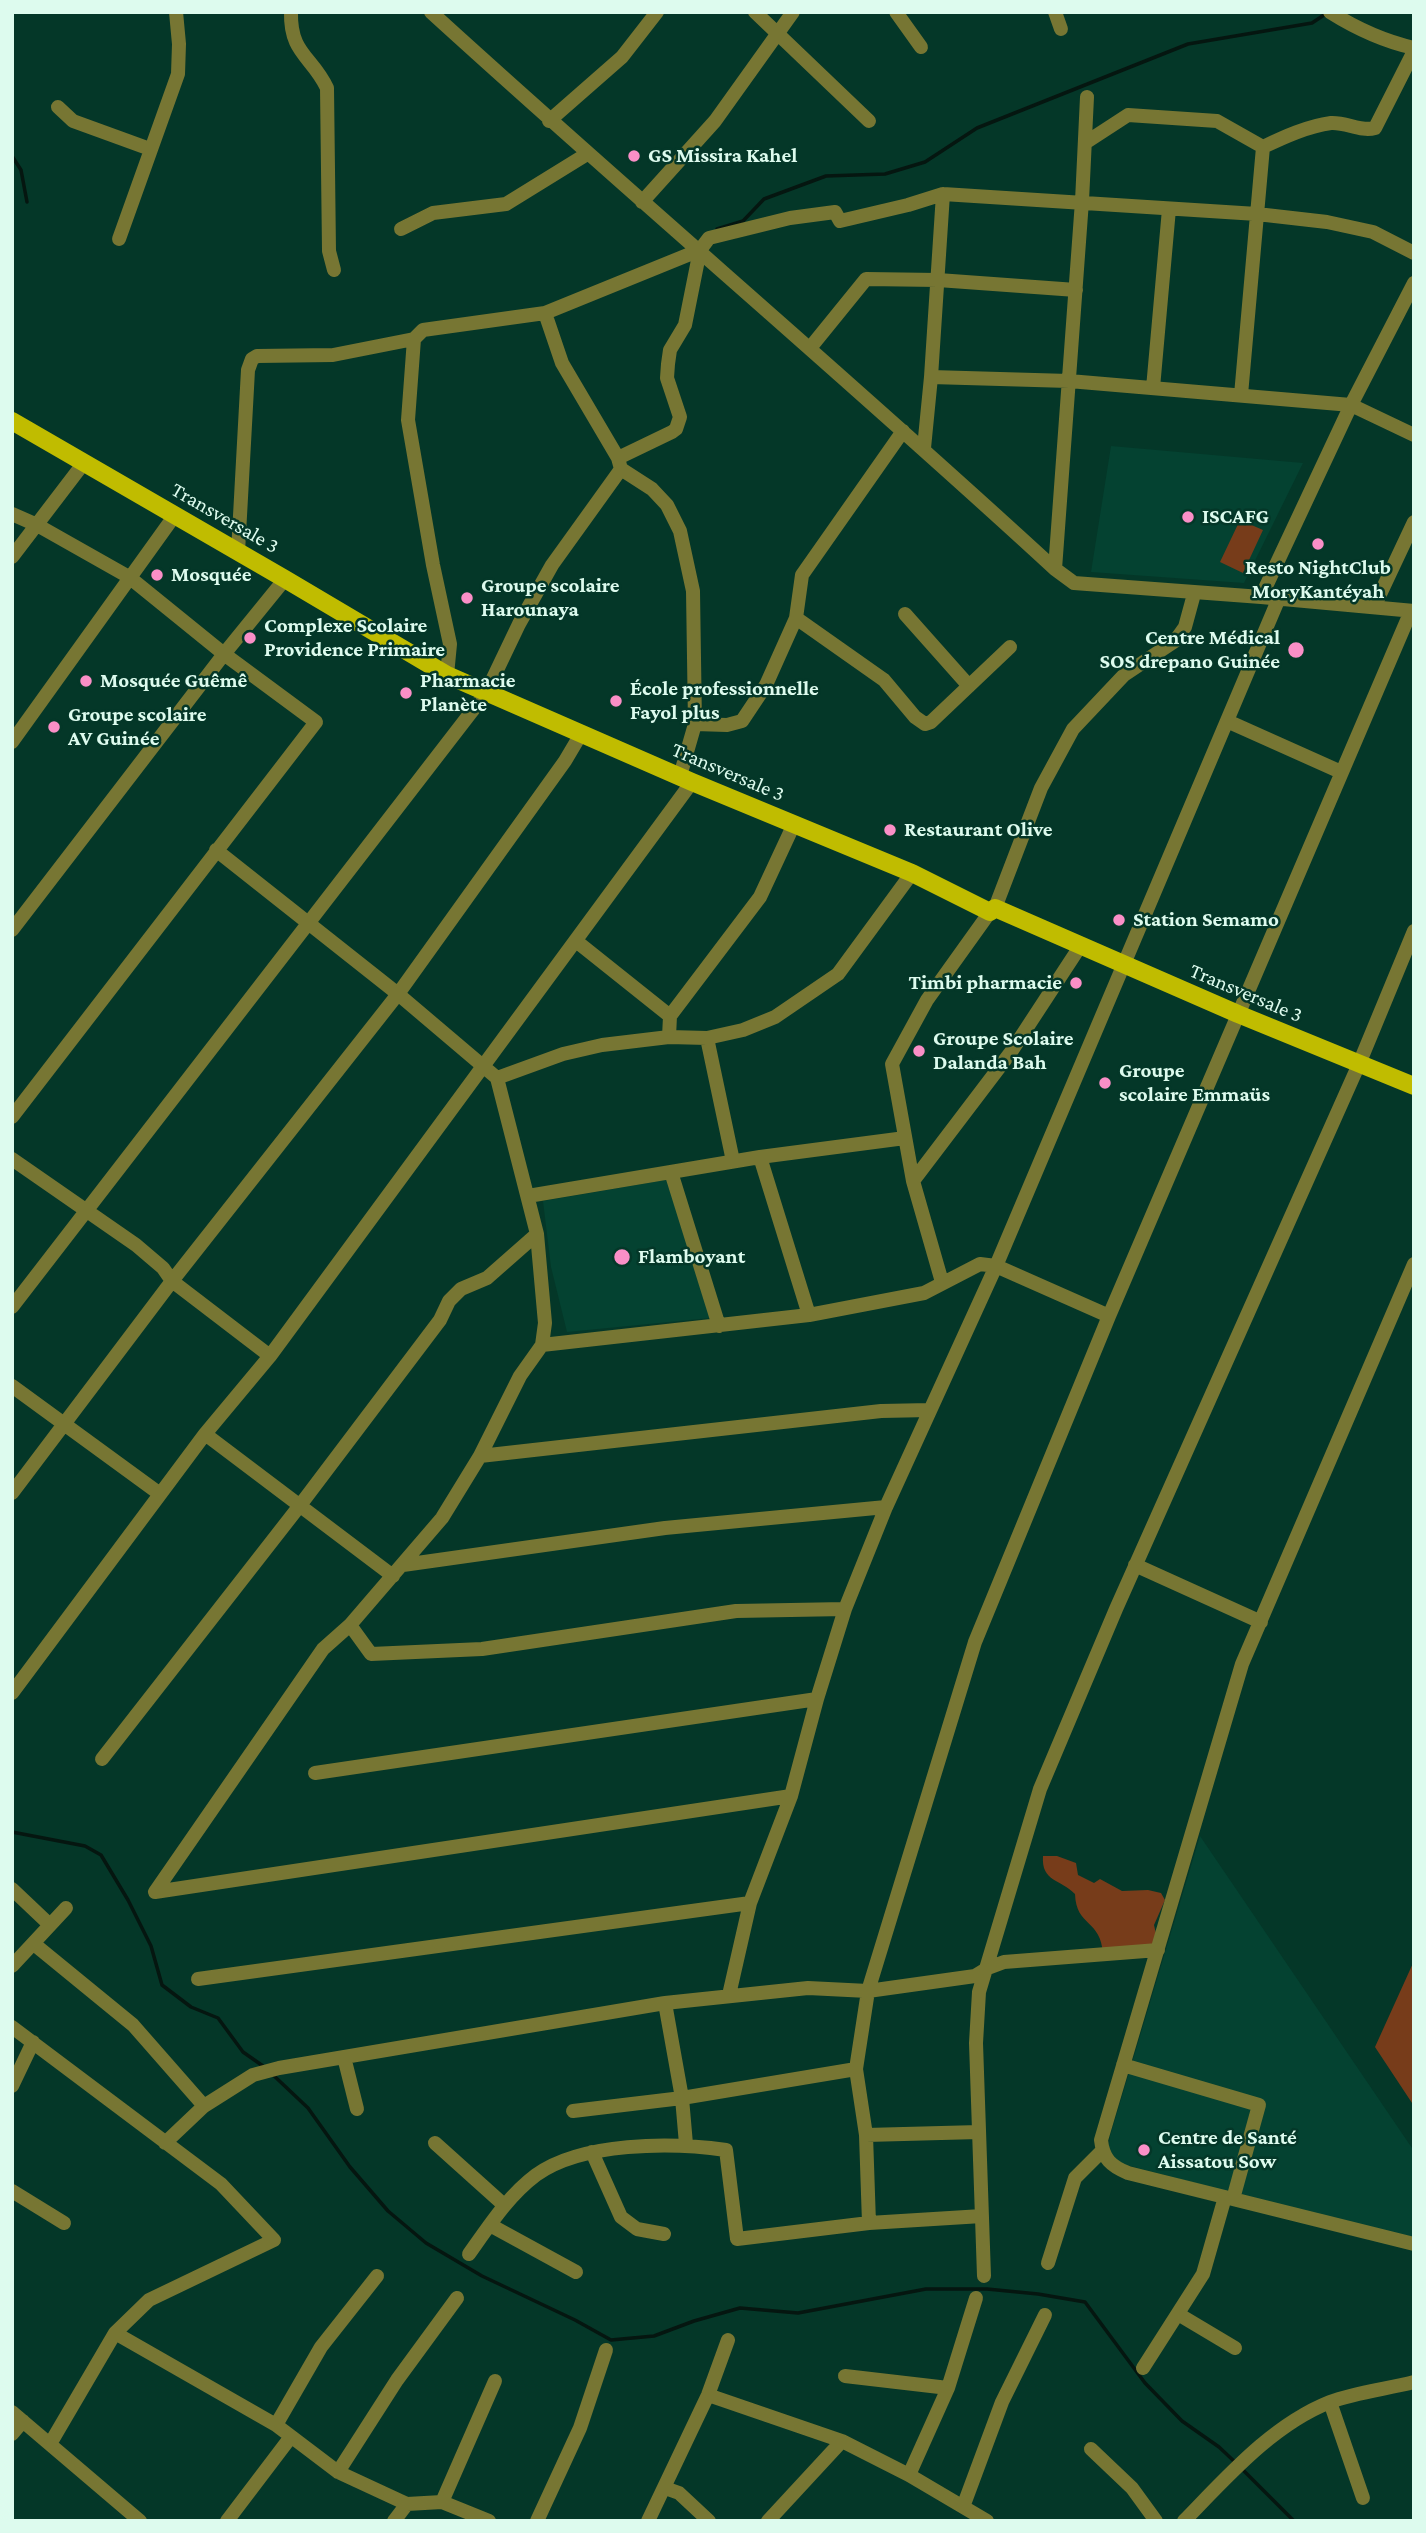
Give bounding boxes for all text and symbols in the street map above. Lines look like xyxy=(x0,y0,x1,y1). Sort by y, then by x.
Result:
place label: GS Missira Kahel xyxy=(648,143,797,169)
marker: GS Missira Kahel xyxy=(626,148,642,164)
street label: Transversale 3 xyxy=(167,477,283,559)
place label: ISCAFG xyxy=(1202,504,1269,530)
marker: ISCAFG xyxy=(1180,509,1196,525)
marker: Resto NightClub MoryKantéyah xyxy=(1310,536,1326,552)
place label: Resto NightClub MoryKantéyah xyxy=(1245,555,1391,605)
place label: Mosquée xyxy=(171,562,251,588)
marker: Mosquée xyxy=(149,567,165,583)
place label: Groupe scolaire Harounaya xyxy=(481,573,619,623)
marker: Groupe scolaire Harounaya xyxy=(459,590,475,606)
place label: Complexe Scolaire Providence Primaire xyxy=(264,613,445,663)
place label: Centre Médical SOS drepano Guinée xyxy=(1099,625,1280,675)
marker: Complexe Scolaire Providence Primaire xyxy=(242,630,258,646)
marker: Centre Médical SOS drepano Guinée xyxy=(1286,640,1306,660)
place label: Mosquée Guêmê xyxy=(100,668,247,694)
place label: Pharmacie Planète xyxy=(420,668,516,718)
marker: Mosquée Guêmê xyxy=(78,673,94,689)
place label: École professionnelle Fayol plus xyxy=(630,676,819,726)
marker: Pharmacie Planète xyxy=(398,685,414,701)
marker: École professionnelle Fayol plus xyxy=(608,693,624,709)
place label: Groupe scolaire AV Guinée xyxy=(68,702,206,752)
marker: Groupe scolaire AV Guinée xyxy=(46,719,62,735)
street label: Transversale 3 xyxy=(668,737,788,807)
place label: Restaurant Olive xyxy=(904,817,1053,843)
marker: Restaurant Olive xyxy=(882,822,898,838)
place label: Station Semamo xyxy=(1133,907,1279,933)
marker: Station Semamo xyxy=(1111,912,1127,928)
street label: Transversale 3 xyxy=(1186,958,1306,1028)
place label: Timbi pharmacie xyxy=(908,970,1062,996)
marker: Timbi pharmacie xyxy=(1068,975,1084,991)
place label: Groupe Scolaire Dalanda Bah xyxy=(933,1026,1073,1076)
marker: Groupe Scolaire Dalanda Bah xyxy=(911,1043,927,1059)
place label: Groupe scolaire Emmaüs xyxy=(1119,1058,1270,1108)
marker: Groupe scolaire Emmaüs xyxy=(1097,1075,1113,1091)
place label: Flamboyant xyxy=(638,1244,745,1270)
marker: Flamboyant xyxy=(612,1247,632,1267)
place label: Centre de Santé Aissatou Sow xyxy=(1158,2125,1297,2175)
marker: Centre de Santé Aissatou Sow xyxy=(1136,2142,1152,2158)

